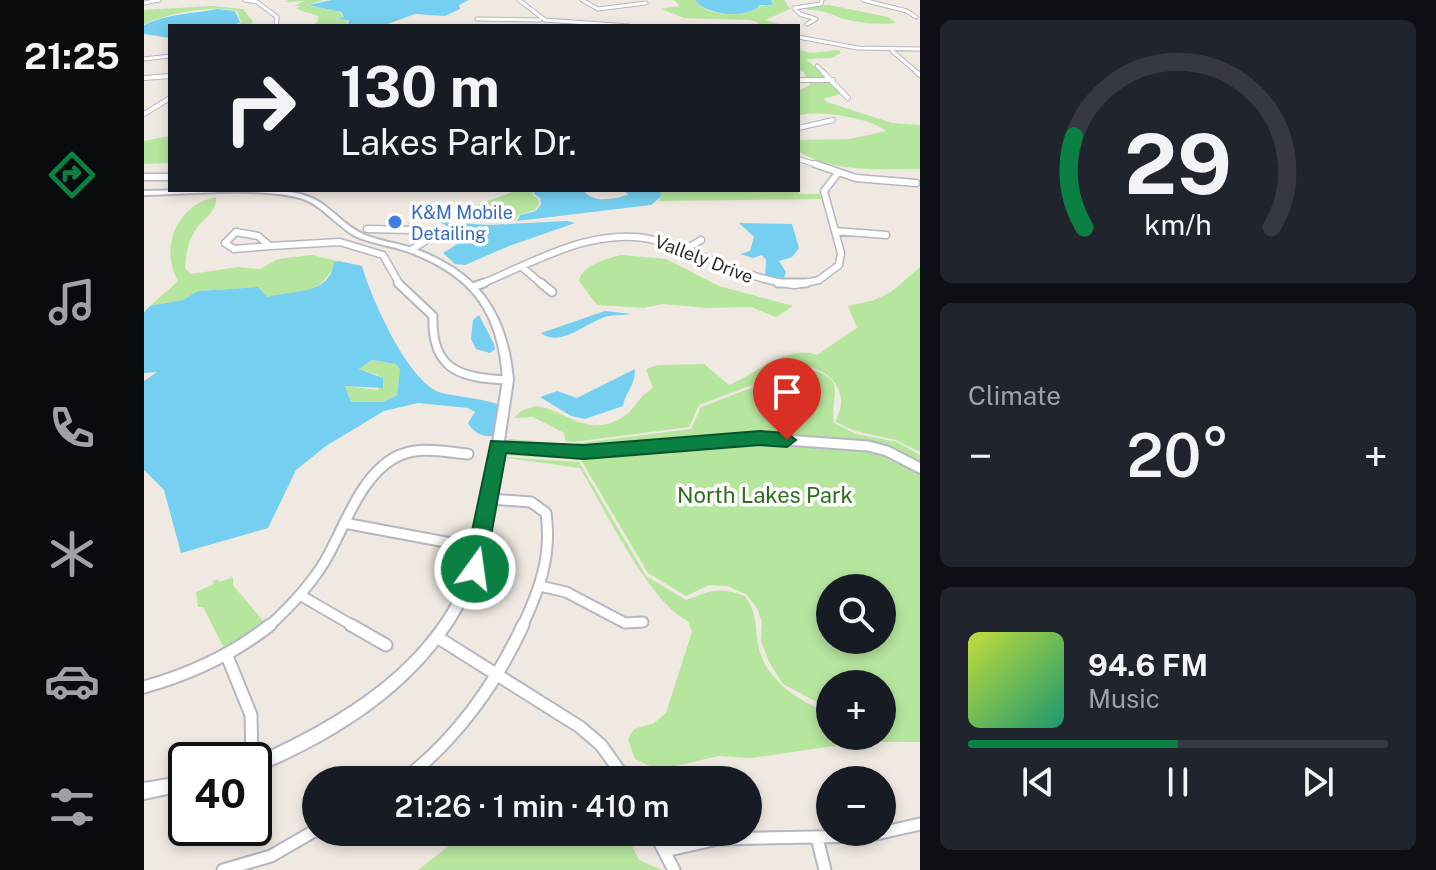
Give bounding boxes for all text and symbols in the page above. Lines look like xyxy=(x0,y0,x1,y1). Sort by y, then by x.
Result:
text: 21:25 xyxy=(24,35,120,77)
text: 130 m xyxy=(340,54,500,120)
icon: right xyxy=(208,56,312,160)
text: 29 xyxy=(1124,114,1232,212)
text: Lakes Park Dr. xyxy=(340,121,577,163)
icon: directions xyxy=(44,147,100,203)
place label: K&M Mobile Detailing xyxy=(411,202,513,244)
text: km/h xyxy=(1144,208,1212,241)
marker: K&M Mobile Detailing xyxy=(386,213,404,231)
street label: Vallely Drive xyxy=(652,231,756,287)
icon: music xyxy=(44,274,100,330)
pin xyxy=(753,358,821,440)
icon: arrive xyxy=(765,370,809,414)
text: Climate xyxy=(968,380,1061,411)
icon: phone xyxy=(44,400,100,456)
text: 20° xyxy=(1127,420,1229,491)
text: − xyxy=(968,430,992,482)
text: + xyxy=(1364,430,1388,482)
park label: North Lakes Park xyxy=(677,482,853,508)
icon: climate xyxy=(44,526,100,582)
position arrow xyxy=(433,527,517,611)
map controls xyxy=(816,574,896,846)
button: search xyxy=(816,574,896,654)
text: 94.6 FM xyxy=(1088,647,1208,683)
icon: car xyxy=(44,653,100,709)
button: + xyxy=(816,670,896,750)
text: Music xyxy=(1088,683,1160,714)
speed limit sign: 40 xyxy=(168,742,272,846)
icon: previous xyxy=(1016,760,1060,804)
icon: pause xyxy=(1156,760,1200,804)
icon: next xyxy=(1296,760,1340,804)
button: − xyxy=(816,766,896,846)
icon: filters xyxy=(44,779,100,835)
text: 21:26 · 1 min · 410 m xyxy=(394,788,670,824)

